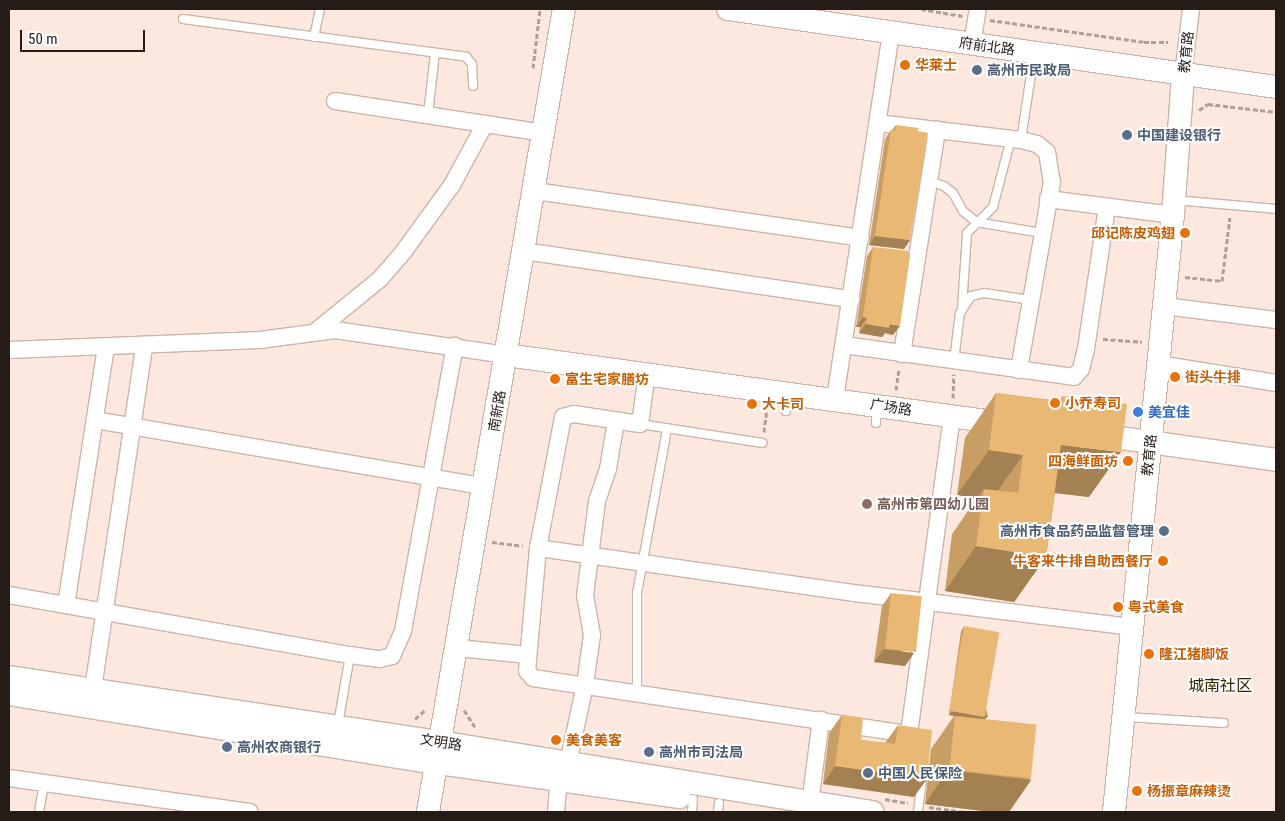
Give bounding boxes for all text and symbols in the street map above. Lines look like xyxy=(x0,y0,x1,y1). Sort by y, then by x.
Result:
scale bar xyxy=(22,20,148,52)
text: 50 m xyxy=(28,30,58,48)
street label: 教育路 xyxy=(1175,30,1197,74)
street label: 府前北路 xyxy=(958,34,1016,58)
place label: 华莱士 xyxy=(915,57,957,73)
marker: 华莱士 xyxy=(899,59,911,71)
place label: 高州市民政局 xyxy=(987,62,1071,78)
marker: 高州市民政局 xyxy=(971,64,983,76)
place label: 中国建设银行 xyxy=(1137,127,1221,143)
marker: 中国建设银行 xyxy=(1121,129,1133,141)
place label: 邱记陈皮鸡翅 xyxy=(1091,225,1175,241)
marker: 邱记陈皮鸡翅 xyxy=(1179,227,1191,239)
place label: 街头牛排 xyxy=(1185,369,1241,385)
place label: 富生宅家膳坊 xyxy=(565,371,649,387)
marker: 街头牛排 xyxy=(1169,371,1181,383)
marker: 富生宅家膳坊 xyxy=(549,373,561,385)
street label: 南新路 xyxy=(485,389,509,433)
street label: 广场路 xyxy=(869,395,913,419)
place label: 小乔寿司 xyxy=(1065,395,1121,411)
place label: 大卡司 xyxy=(762,396,804,412)
marker: 小乔寿司 xyxy=(1049,397,1061,409)
marker: 大卡司 xyxy=(746,398,758,410)
place label: 美宜佳 xyxy=(1148,404,1190,420)
marker: 美宜佳 xyxy=(1132,406,1144,418)
street label: 教育路 xyxy=(1138,433,1160,477)
place label: 四海鲜面坊 xyxy=(1048,453,1118,469)
marker: 四海鲜面坊 xyxy=(1122,455,1134,467)
place label: 高州市第四幼儿园 xyxy=(877,496,989,512)
marker: 高州市第四幼儿园 xyxy=(861,498,873,510)
place label: 高州市食品药品监督管理 xyxy=(1000,523,1154,539)
marker: 高州市食品药品监督管理 xyxy=(1158,525,1170,537)
place label: 牛客来牛排自助西餐厅 xyxy=(1013,553,1153,569)
marker: 牛客来牛排自助西餐厅 xyxy=(1157,555,1169,567)
place label: 粤式美食 xyxy=(1128,599,1184,615)
marker: 粤式美食 xyxy=(1112,601,1124,613)
place label: 隆江猪脚饭 xyxy=(1159,646,1229,662)
marker: 隆江猪脚饭 xyxy=(1143,648,1155,660)
district label: 城南社区 xyxy=(1188,676,1252,696)
street label: 文明路 xyxy=(419,730,463,754)
place label: 美食美客 xyxy=(566,732,622,748)
marker: 美食美客 xyxy=(550,734,562,746)
place label: 高州农商银行 xyxy=(237,739,321,755)
marker: 高州农商银行 xyxy=(221,741,233,753)
place label: 高州市司法局 xyxy=(659,744,743,760)
marker: 高州市司法局 xyxy=(643,746,655,758)
place label: 中国人民保险 xyxy=(878,765,962,781)
marker: 中国人民保险 xyxy=(862,767,874,779)
place label: 杨振章麻辣烫 xyxy=(1147,783,1231,799)
marker: 杨振章麻辣烫 xyxy=(1131,785,1143,797)

